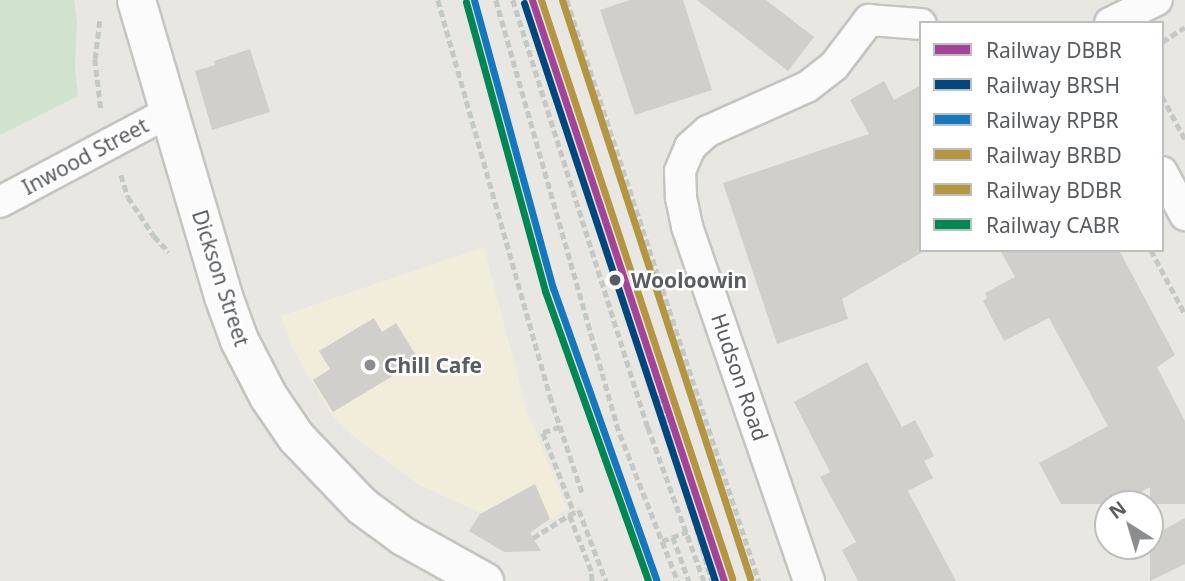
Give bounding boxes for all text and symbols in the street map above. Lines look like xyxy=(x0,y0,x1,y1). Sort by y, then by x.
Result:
legend xyxy=(919,21,1164,252)
text: Railway DBBR xyxy=(986,36,1122,64)
text: Railway BRSH xyxy=(986,71,1120,99)
text: Railway RPBR xyxy=(986,106,1119,134)
street label: Inwood Street xyxy=(18,112,152,200)
text: Railway BRBD xyxy=(986,141,1122,169)
text: Railway BDBR xyxy=(986,176,1122,204)
street label: Dickson Street xyxy=(187,207,255,349)
text: Railway CABR xyxy=(986,211,1120,239)
place label: Wooloowin xyxy=(631,267,747,293)
marker: Wooloowin xyxy=(605,270,625,290)
street label: Hudson Road xyxy=(706,310,774,444)
place label: Chill Cafe xyxy=(384,352,482,378)
marker: Chill Cafe xyxy=(362,357,378,373)
north arrow xyxy=(1094,490,1164,560)
text: N xyxy=(1104,495,1132,525)

